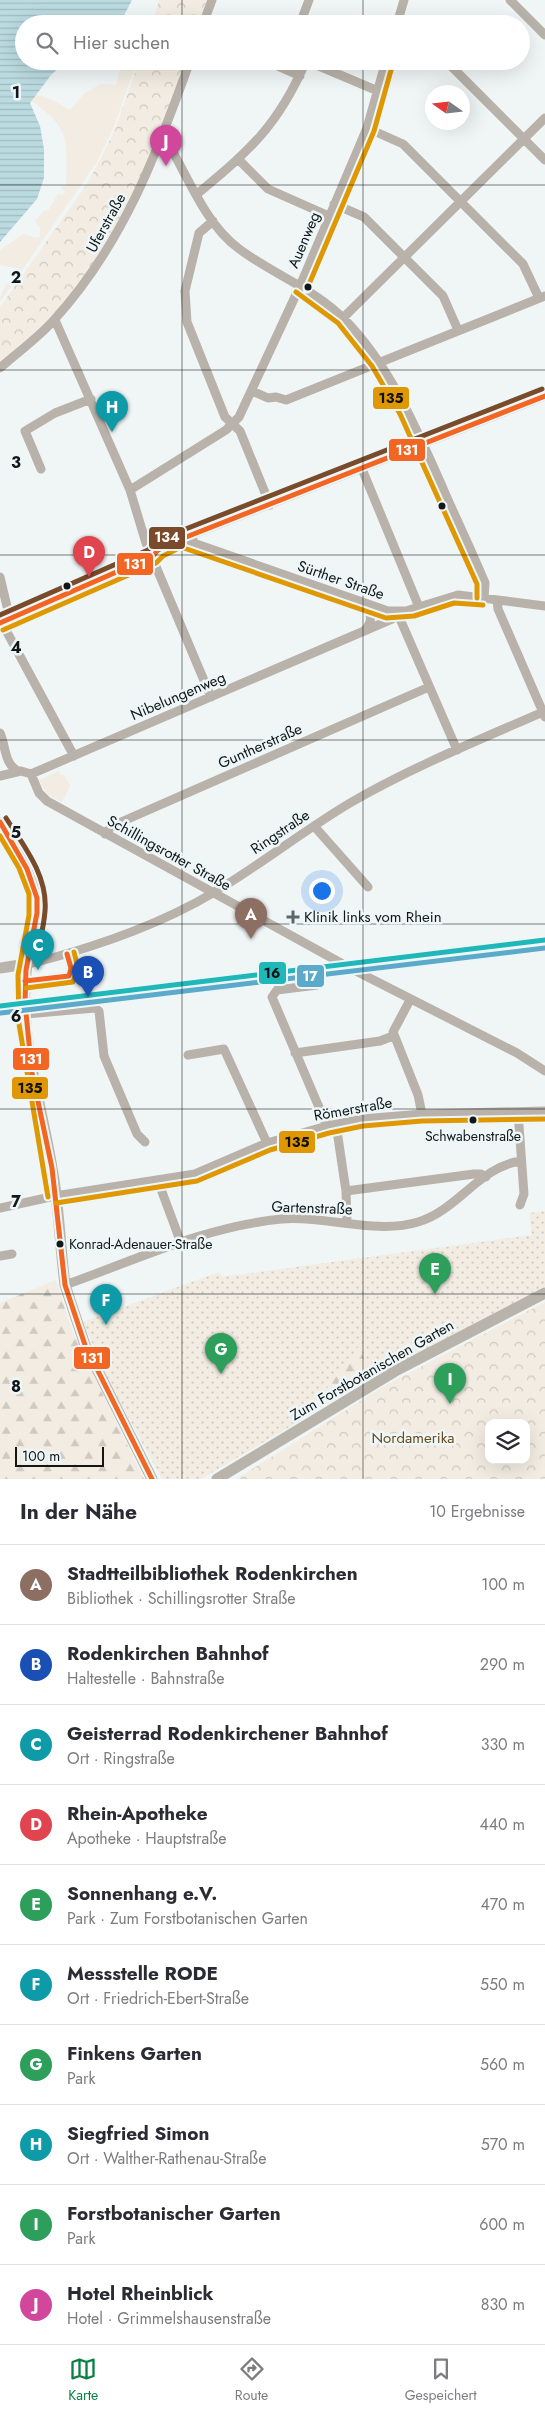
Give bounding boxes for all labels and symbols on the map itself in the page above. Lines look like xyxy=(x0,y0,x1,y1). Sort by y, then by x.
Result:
text: 1 xyxy=(12,81,20,104)
north arrow xyxy=(425,85,470,130)
pin: J xyxy=(150,125,182,166)
street label: Uferstraße xyxy=(81,189,131,257)
street label: Auenweg xyxy=(282,208,326,272)
text: 2 xyxy=(11,266,21,289)
unlabelled marker xyxy=(303,282,313,292)
line badge: 135 xyxy=(372,386,410,410)
text: 135 xyxy=(379,388,403,408)
pin: H xyxy=(96,391,128,432)
line badge: 131 xyxy=(388,438,426,462)
text: 131 xyxy=(396,440,418,460)
text: 3 xyxy=(11,451,21,474)
unlabelled marker xyxy=(437,501,447,511)
line badge: 134 xyxy=(148,526,186,550)
text: 134 xyxy=(154,527,180,547)
pin: D xyxy=(73,536,105,577)
line badge: 131 xyxy=(116,552,154,576)
text: 131 xyxy=(124,554,146,574)
street label: Sürther Straße xyxy=(295,555,388,605)
unlabelled marker xyxy=(62,581,72,591)
text: 4 xyxy=(10,636,22,659)
street label: Nibelungenweg xyxy=(127,666,229,726)
street label: Guntherstraße xyxy=(214,718,306,774)
street label: Ringstraße xyxy=(246,804,314,860)
street label: Schillingsrotter Straße xyxy=(103,810,235,896)
text: 5 xyxy=(11,821,21,844)
your location xyxy=(309,878,335,904)
pin: A xyxy=(235,898,267,939)
place label: Klinik links vom Rhein xyxy=(304,906,442,928)
marker: Klinik links vom Rhein xyxy=(286,910,300,924)
pin: C xyxy=(22,929,54,970)
pin: B xyxy=(72,956,104,997)
line badge: 16 xyxy=(258,961,287,985)
text: 16 xyxy=(264,963,280,983)
line badge: 17 xyxy=(296,964,325,988)
text: 17 xyxy=(302,966,318,986)
text: 6 xyxy=(11,1005,21,1028)
line badge: 131 xyxy=(12,1047,50,1071)
text: 131 xyxy=(20,1049,42,1069)
line badge: 135 xyxy=(11,1076,49,1100)
text: 135 xyxy=(18,1078,42,1098)
street label: Römerstraße xyxy=(312,1091,394,1127)
marker: Schwabenstraße xyxy=(468,1115,478,1125)
place label: Schwabenstraße xyxy=(425,1126,521,1146)
line badge: 135 xyxy=(278,1130,316,1154)
text: 135 xyxy=(285,1132,309,1152)
text: 7 xyxy=(11,1190,21,1213)
street label: Gartenstraße xyxy=(271,1196,353,1220)
place label: Konrad-Adenauer-Straße xyxy=(69,1234,212,1254)
marker: Konrad-Adenauer-Straße xyxy=(55,1239,65,1249)
pin: E xyxy=(419,1253,451,1294)
pin: F xyxy=(90,1284,122,1325)
street label: Zum Forstbotanischen Garten xyxy=(286,1314,458,1426)
pin: G xyxy=(205,1333,237,1374)
line badge: 131 xyxy=(73,1346,111,1370)
text: 131 xyxy=(81,1348,103,1368)
pin: I xyxy=(434,1363,466,1404)
text: 8 xyxy=(11,1375,21,1398)
park label: Nordamerika xyxy=(371,1427,455,1449)
scale bar xyxy=(15,1444,104,1467)

